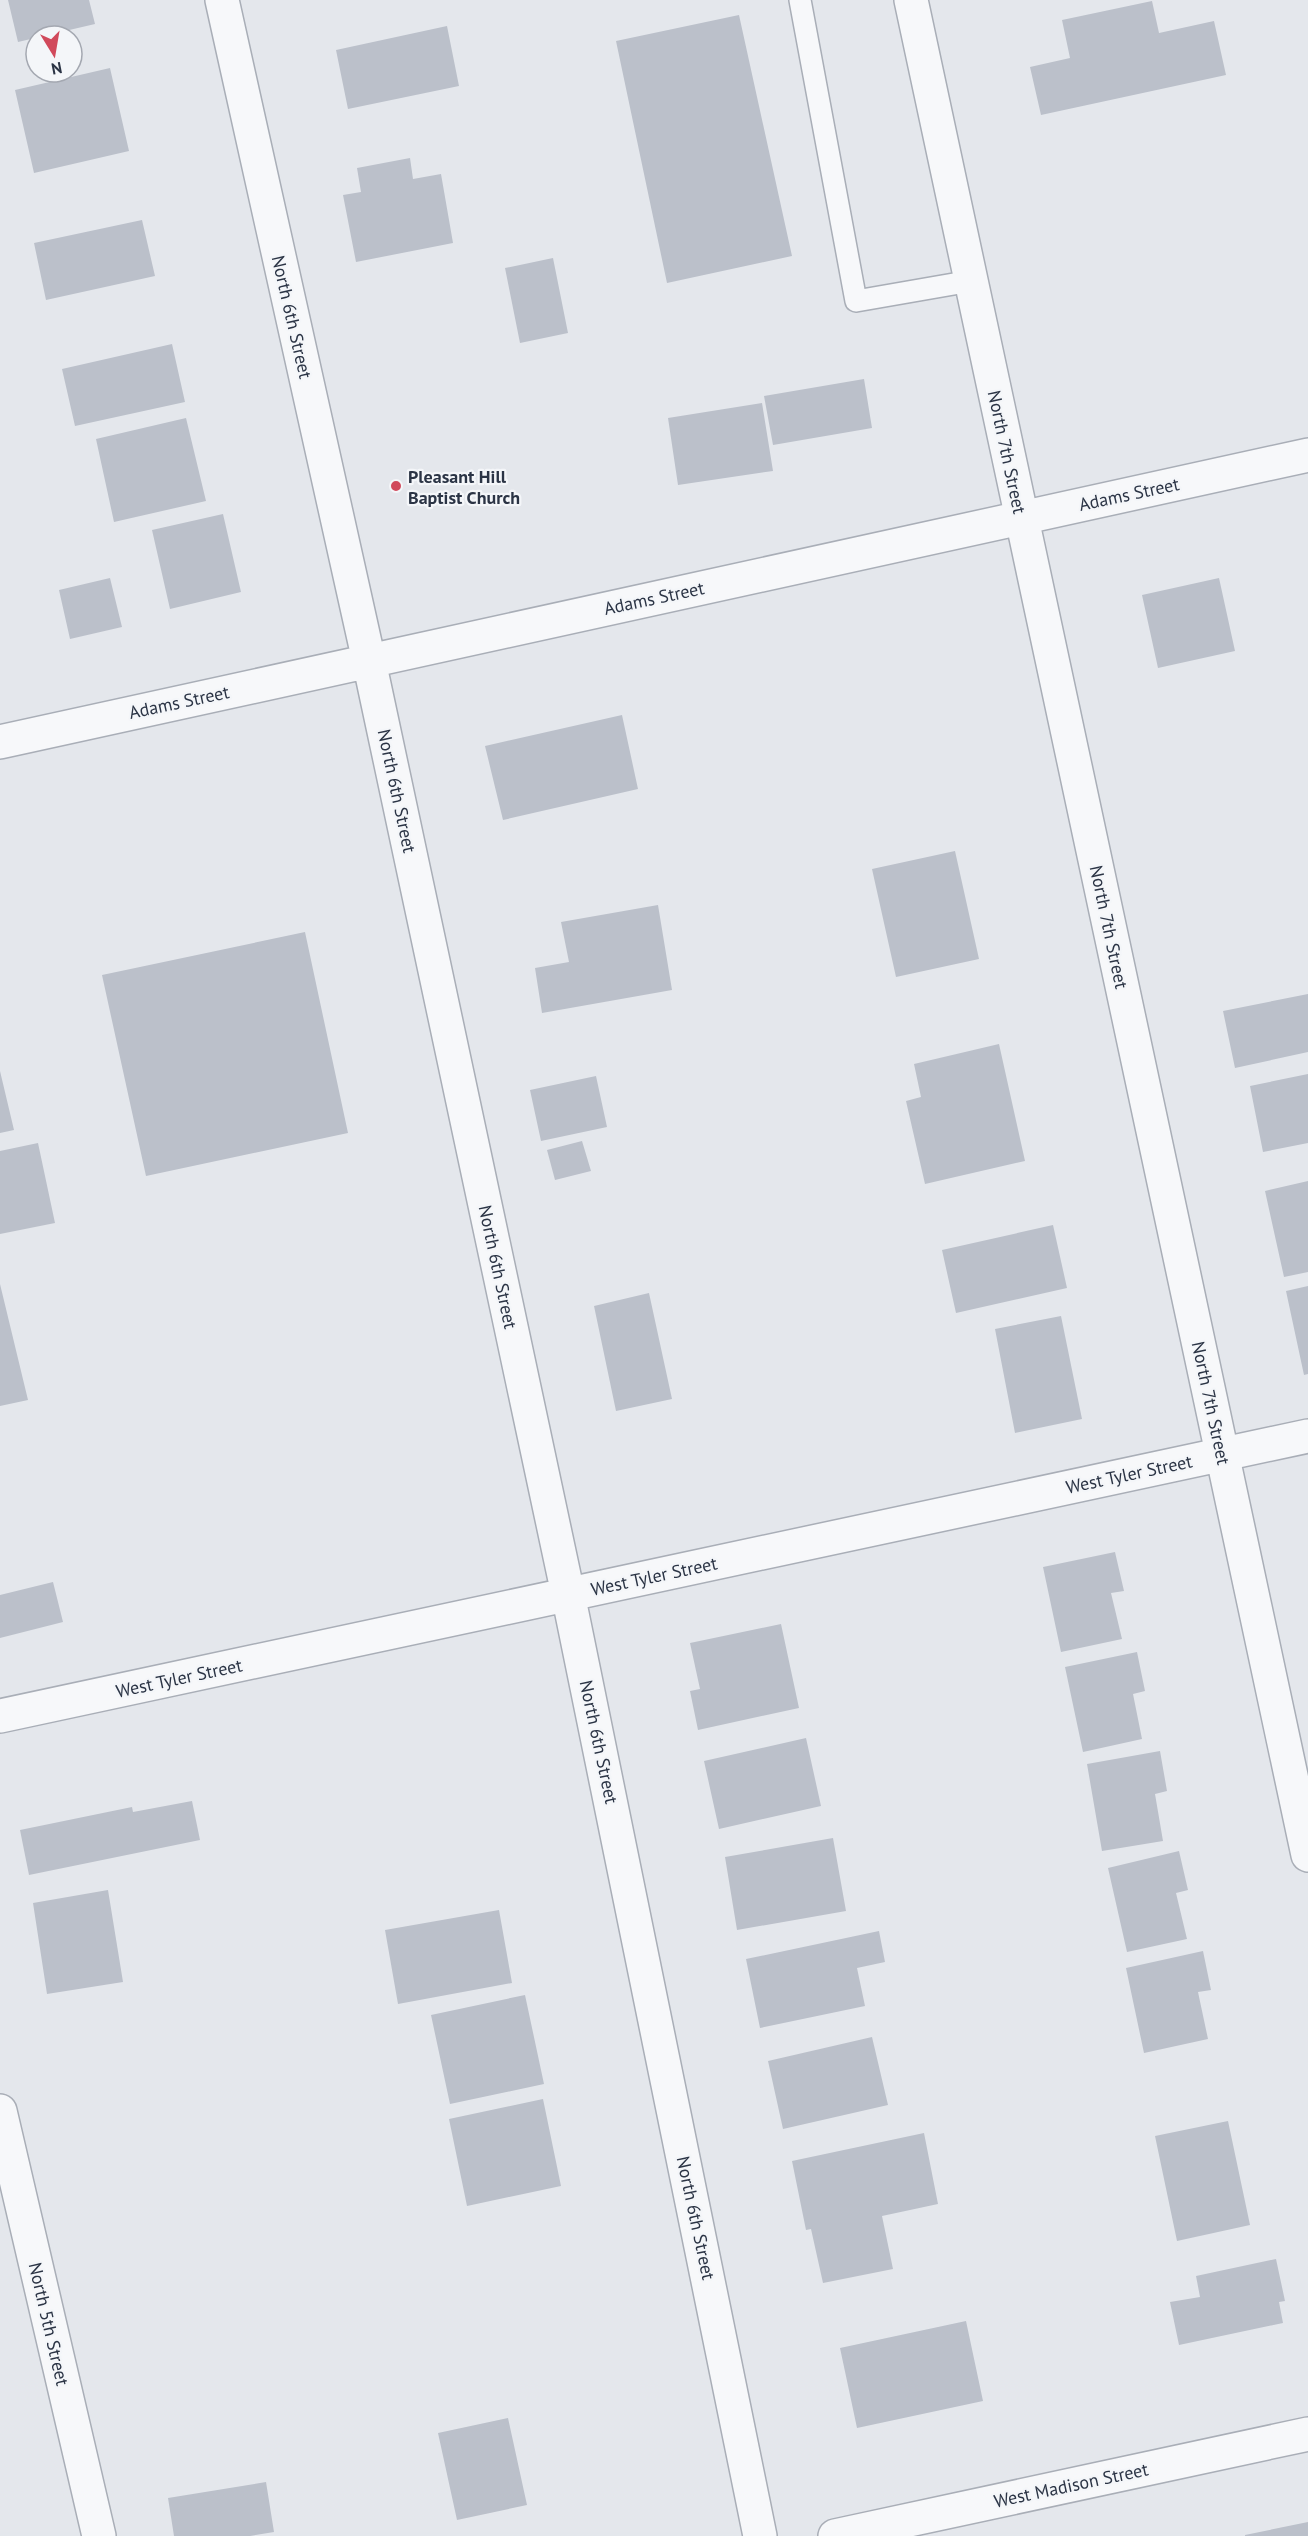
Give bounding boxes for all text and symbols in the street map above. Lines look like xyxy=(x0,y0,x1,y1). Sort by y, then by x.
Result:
north arrow xyxy=(24,24,84,84)
text: N xyxy=(50,58,64,80)
street label: North 6th Street xyxy=(267,253,317,381)
street label: North 7th Street xyxy=(983,388,1031,516)
place label: Pleasant Hill Baptist Church xyxy=(408,465,520,509)
street label: Adams Street xyxy=(1077,472,1181,516)
marker: Pleasant Hill Baptist Church xyxy=(389,479,403,493)
street label: Adams Street xyxy=(602,576,706,620)
street label: Adams Street xyxy=(127,680,231,724)
street label: North 6th Street xyxy=(373,727,421,855)
street label: North 7th Street xyxy=(1085,863,1133,991)
street label: North 6th Street xyxy=(474,1203,522,1331)
street label: North 7th Street xyxy=(1187,1339,1235,1467)
street label: West Tyler Street xyxy=(1064,1449,1194,1499)
street label: West Tyler Street xyxy=(589,1551,719,1601)
street label: West Tyler Street xyxy=(114,1653,244,1703)
street label: North 6th Street xyxy=(575,1678,623,1806)
street label: North 6th Street xyxy=(672,2154,720,2282)
street label: North 5th Street xyxy=(24,2260,74,2388)
street label: West Madison Street xyxy=(992,2457,1150,2513)

